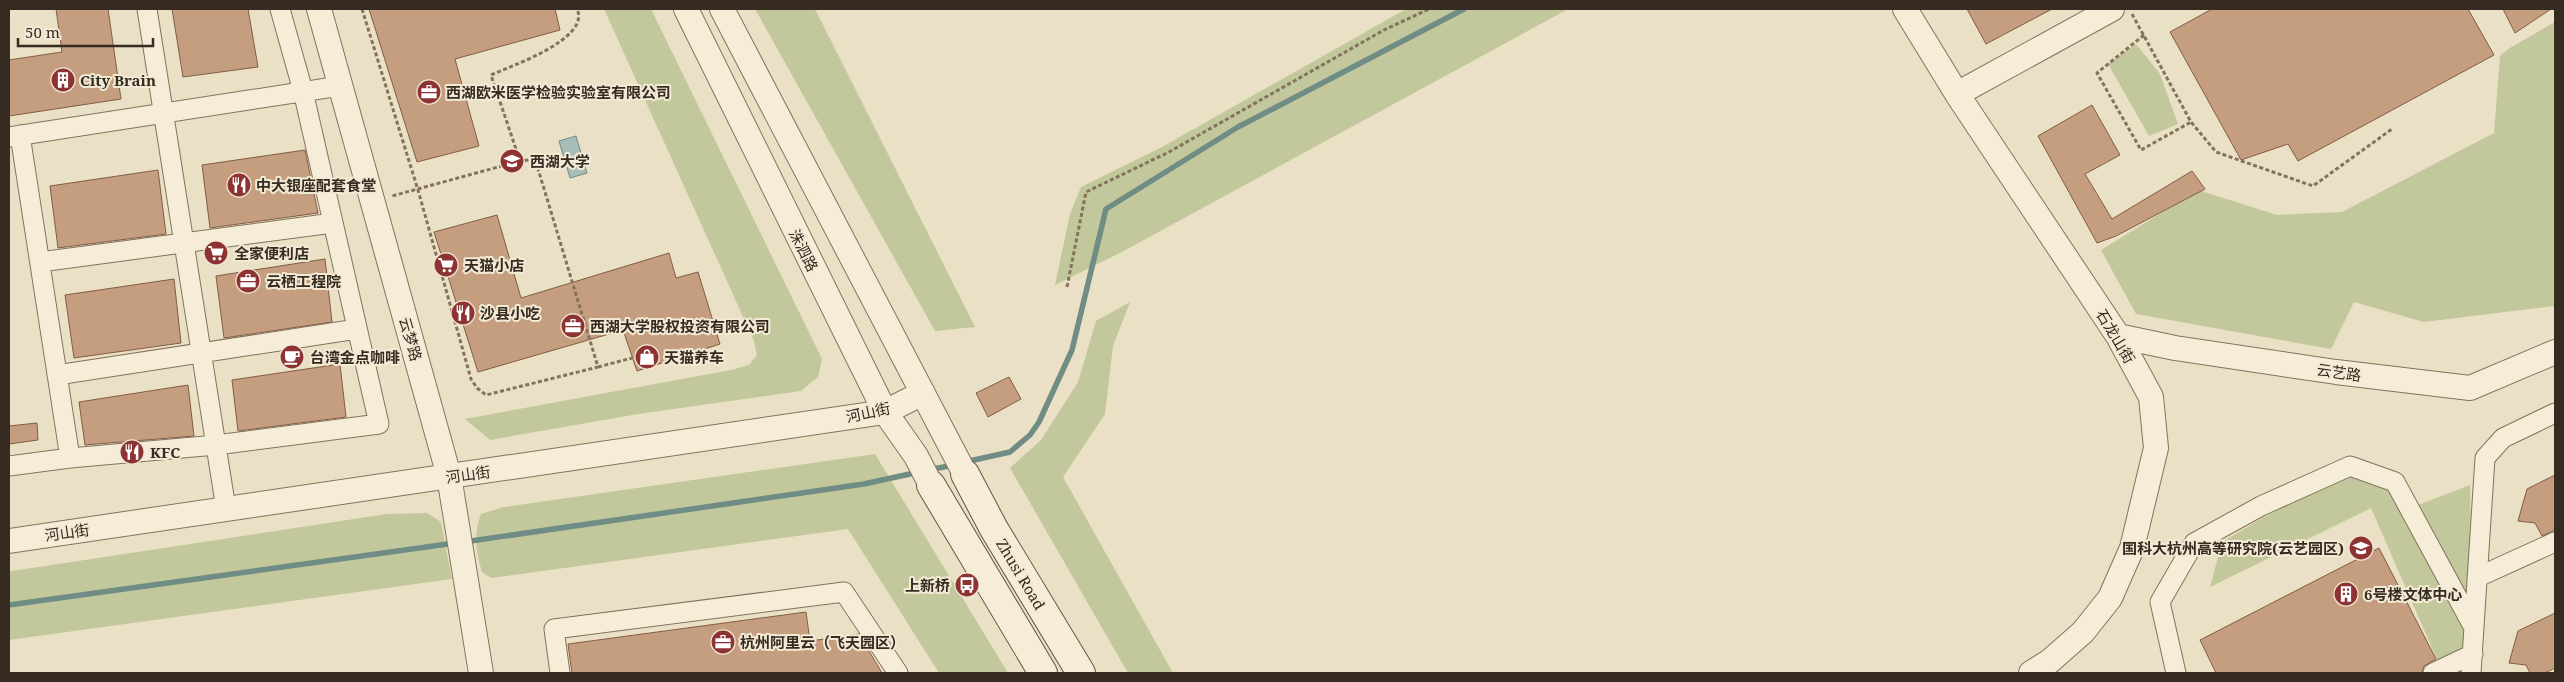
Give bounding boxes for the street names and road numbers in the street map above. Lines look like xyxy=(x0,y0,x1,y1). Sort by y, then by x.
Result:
street label: 洙泗路 xyxy=(785,225,823,275)
street label: 石龙山街 xyxy=(2092,305,2140,367)
street label: 云梦路 xyxy=(395,315,427,363)
street label: 云艺路 xyxy=(2315,359,2363,385)
street label: 河山街 xyxy=(844,398,892,426)
street label: 河山街 xyxy=(444,461,492,487)
street label: 河山街 xyxy=(43,519,91,545)
street label: Zhusi Road xyxy=(992,535,1050,613)

